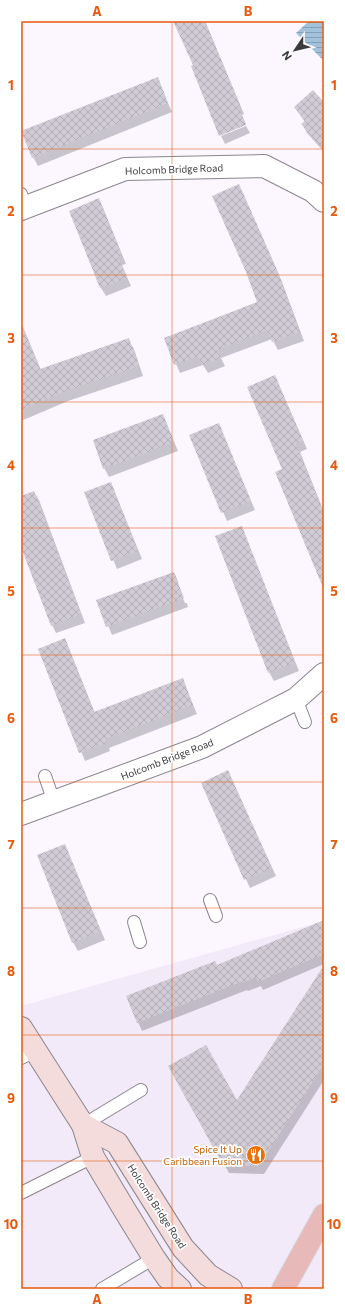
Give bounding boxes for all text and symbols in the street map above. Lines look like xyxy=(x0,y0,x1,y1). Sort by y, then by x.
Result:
text: A xyxy=(92,3,102,19)
text: B xyxy=(244,3,253,19)
north arrow xyxy=(275,30,315,70)
text: N xyxy=(279,49,294,63)
text: 1 xyxy=(8,77,14,93)
text: 1 xyxy=(331,77,337,93)
street label: Holcomb Bridge Road xyxy=(125,161,223,177)
text: 2 xyxy=(7,203,15,219)
text: 2 xyxy=(330,203,338,219)
text: 3 xyxy=(7,330,15,346)
text: 3 xyxy=(330,330,338,346)
text: 4 xyxy=(7,457,15,473)
text: 4 xyxy=(330,457,338,473)
text: 5 xyxy=(7,583,15,599)
text: 5 xyxy=(330,583,338,599)
text: 6 xyxy=(7,710,15,726)
text: 6 xyxy=(330,710,338,726)
street label: Holcomb Bridge Road xyxy=(119,736,215,782)
text: 7 xyxy=(7,836,15,852)
text: 7 xyxy=(330,836,338,852)
text: 8 xyxy=(7,963,15,979)
text: 8 xyxy=(330,963,338,979)
text: 9 xyxy=(7,1090,15,1106)
text: 9 xyxy=(330,1090,338,1106)
place label: Spice It Up Caribbean Fusion xyxy=(163,1143,242,1167)
restaurant icon: Spice It Up Caribbean Fusion xyxy=(245,1144,267,1166)
street label: Holcomb Bridge Road xyxy=(125,1162,189,1251)
text: 10 xyxy=(4,1216,19,1232)
text: 10 xyxy=(327,1216,342,1232)
text: A xyxy=(92,1291,102,1307)
text: B xyxy=(244,1291,253,1307)

